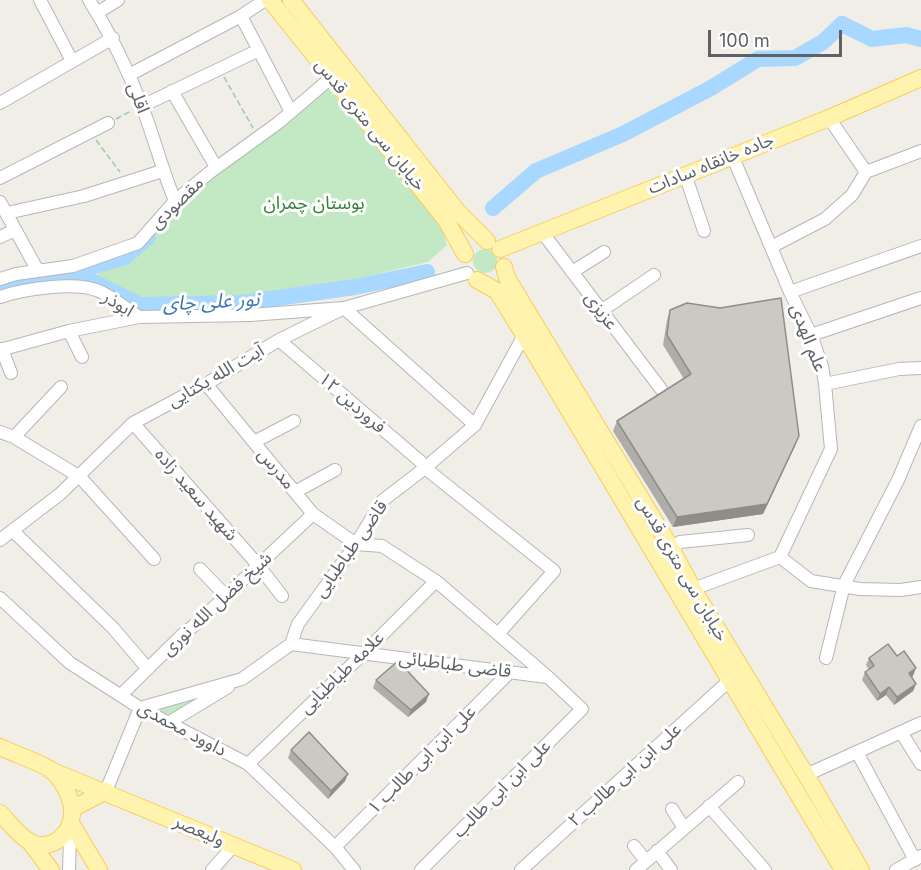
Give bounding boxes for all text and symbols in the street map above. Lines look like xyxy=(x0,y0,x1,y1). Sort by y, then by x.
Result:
scale bar xyxy=(711,18,844,56)
text: 100 m xyxy=(719,30,770,51)
street label: خیابان سی متری قدس xyxy=(310,55,430,195)
street label: اقلی xyxy=(122,80,154,116)
street label: جاده خانقاه سادات xyxy=(645,129,777,199)
street label: مقصودی xyxy=(146,172,208,234)
park label: بوستان چمران xyxy=(263,193,365,215)
street label: ابوذر xyxy=(98,286,138,322)
water label: نور علی چای xyxy=(162,287,260,317)
street label: عزیزی xyxy=(580,288,622,334)
street label: علم الهدی xyxy=(785,301,831,375)
street label: آیت الله یکتایی xyxy=(164,340,268,412)
street label: ۱۲ فروردین xyxy=(314,368,390,438)
street label: شهید سعید زاده xyxy=(150,444,242,546)
street label: مدرس xyxy=(253,444,299,494)
street label: خیابان سی متری قدس xyxy=(632,493,732,645)
street label: قاضی طباطبایی xyxy=(310,496,392,602)
street label: شیخ فضل الله نوری xyxy=(157,547,277,661)
street label: علامه طباطبایی xyxy=(295,627,389,719)
street label: قاضی طباطبائی xyxy=(398,647,512,683)
street label: داوود محمدی xyxy=(134,697,230,761)
street label: علی ابن ابی طالب ۱ xyxy=(363,701,481,819)
street label: علی ابن ابی طالب ۲ xyxy=(564,719,686,831)
street label: علی ابن ابی طالب xyxy=(449,736,555,842)
street label: ولیعصر xyxy=(170,811,228,851)

